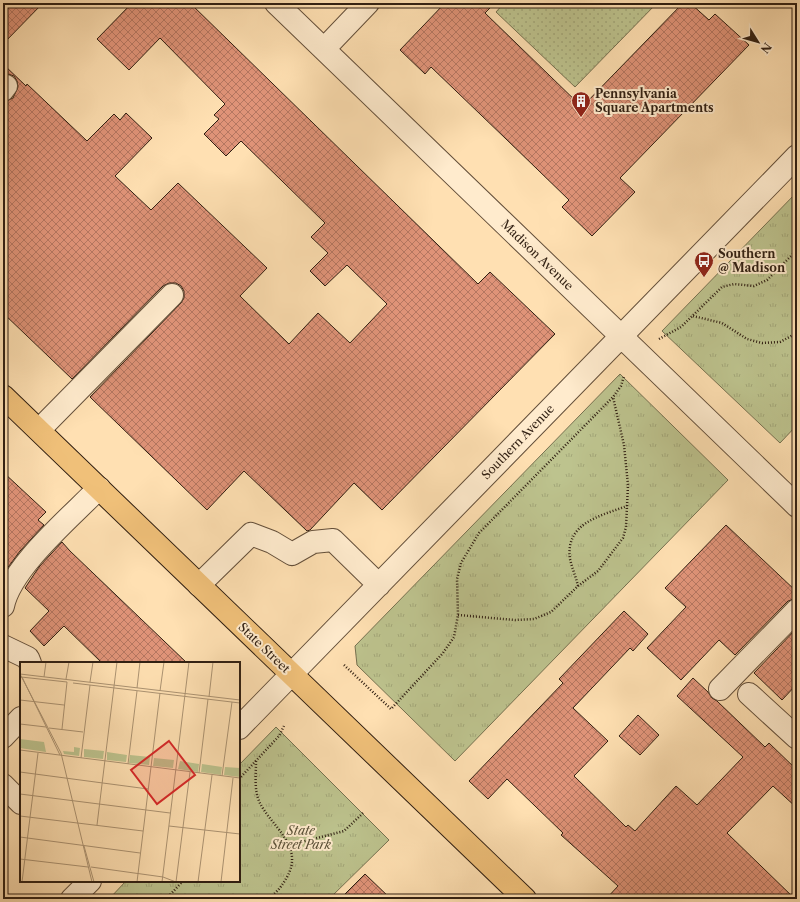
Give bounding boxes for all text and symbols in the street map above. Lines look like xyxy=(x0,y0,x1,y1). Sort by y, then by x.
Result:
north arrow xyxy=(738,22,778,62)
text: N xyxy=(757,40,774,56)
place label: Pennsylvania Square Apartments xyxy=(595,86,714,115)
building icon: Pennsylvania Square Apartments xyxy=(570,90,592,118)
street label: Madison Avenue xyxy=(498,216,577,293)
place label: Southern @ Madison xyxy=(718,246,786,275)
bus stop icon: Southern @ Madison xyxy=(693,250,715,278)
street label: Southern Avenue xyxy=(478,401,557,482)
street label: State Street xyxy=(235,619,294,676)
inset map xyxy=(20,662,240,882)
park label: State Street Park xyxy=(270,823,332,852)

